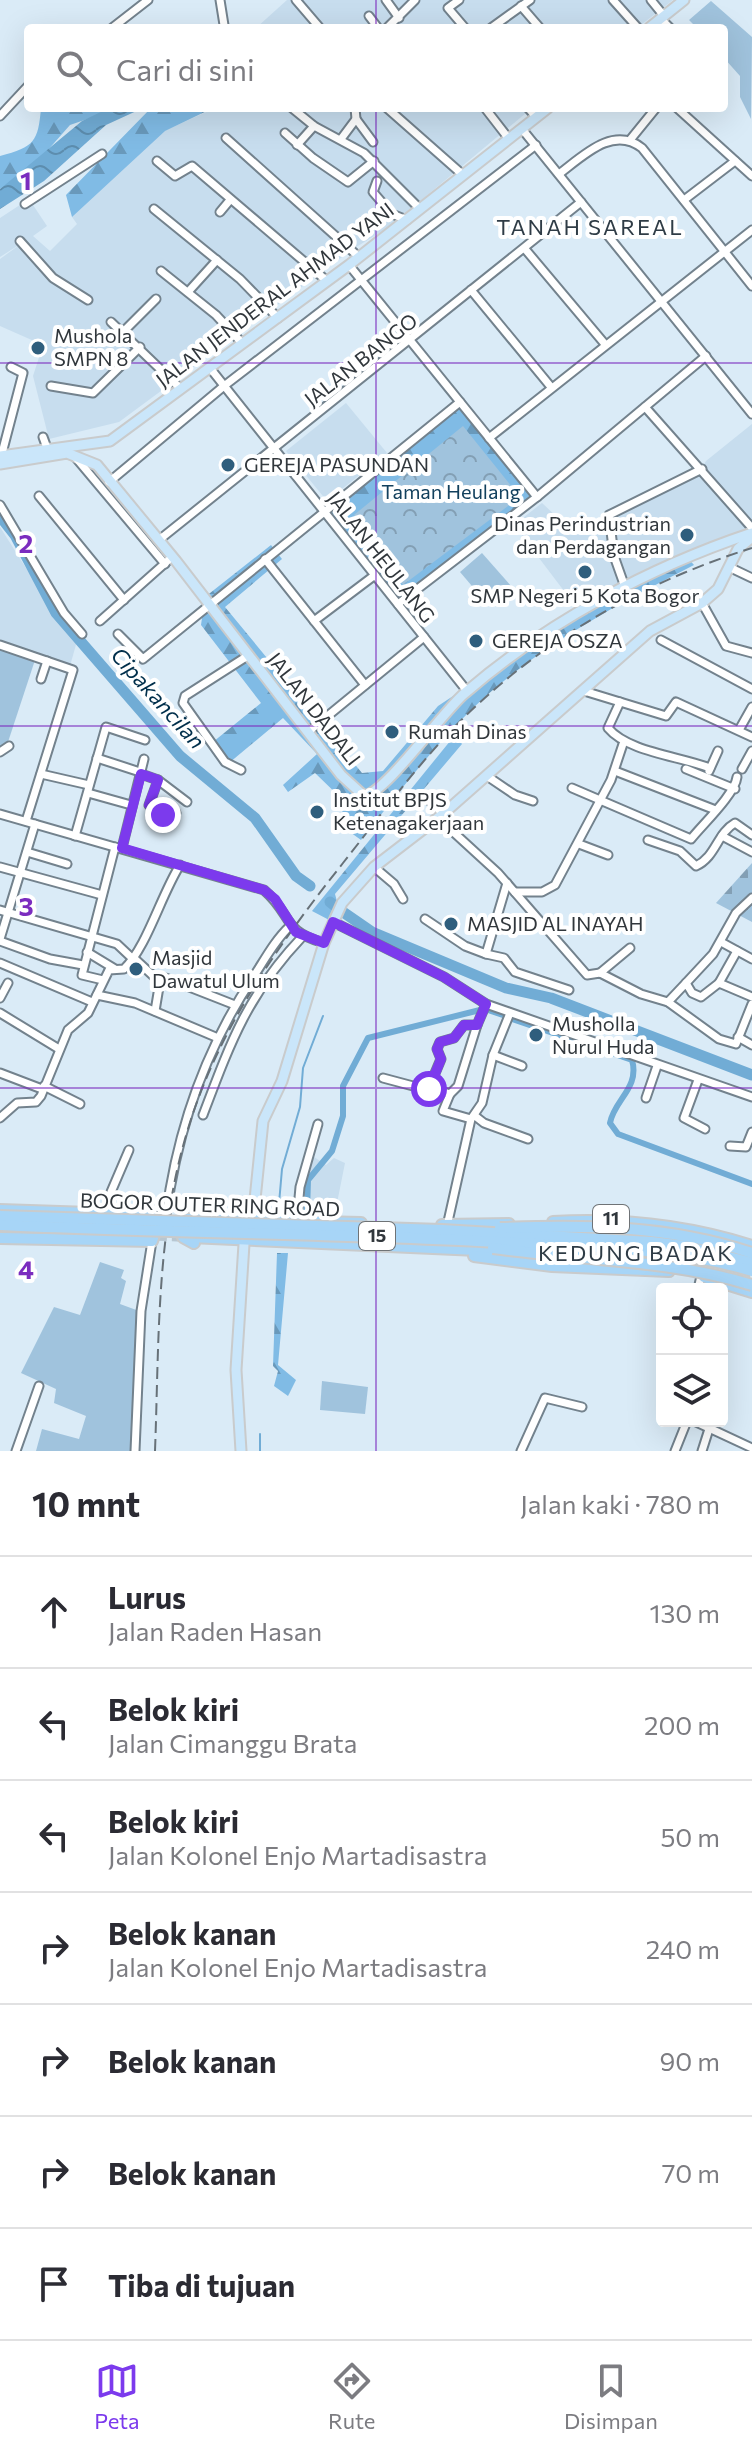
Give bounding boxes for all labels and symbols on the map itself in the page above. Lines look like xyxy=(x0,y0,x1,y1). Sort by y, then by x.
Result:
text: 1 xyxy=(20,164,32,195)
street label: JALAN JENDERAL AHMAD YANI xyxy=(151,197,398,392)
district label: TANAH SAREAL xyxy=(496,213,684,240)
street label: JALAN BANGO xyxy=(299,308,422,411)
place label: Mushola SMPN 8 xyxy=(54,323,132,370)
marker: Mushola SMPN 8 xyxy=(29,339,47,357)
place label: GEREJA PASUNDAN xyxy=(244,452,429,476)
marker: GEREJA PASUNDAN xyxy=(219,456,237,474)
park label: Taman Heulang xyxy=(381,479,521,503)
street label: JALAN HEULANG xyxy=(323,486,441,627)
place label: Dinas Perindustrian dan Perdagangan xyxy=(494,511,671,558)
marker: Dinas Perindustrian dan Perdagangan xyxy=(678,526,696,544)
text: 2 xyxy=(19,527,33,558)
marker: SMP Negeri 5 Kota Bogor xyxy=(576,563,594,581)
place label: SMP Negeri 5 Kota Bogor xyxy=(471,583,699,607)
place label: GEREJA OSZA xyxy=(492,628,623,652)
marker: GEREJA OSZA xyxy=(467,632,485,650)
water label: Cipakancilan xyxy=(106,641,211,754)
street label: JALAN DADALI xyxy=(263,647,366,770)
place label: Rumah Dinas xyxy=(408,719,527,743)
marker: Rumah Dinas xyxy=(383,723,401,741)
place label: Institut BPJS Ketenagakerjaan xyxy=(333,787,484,834)
route end xyxy=(145,797,181,833)
marker: Institut BPJS Ketenagakerjaan xyxy=(308,803,326,821)
text: 3 xyxy=(18,890,34,921)
place label: MASJID AL INAYAH xyxy=(467,911,644,935)
marker: MASJID AL INAYAH xyxy=(442,915,460,933)
place label: Masjid Dawatul Ulum xyxy=(152,945,280,992)
marker: Masjid Dawatul Ulum xyxy=(127,960,145,978)
place label: Musholla Nurul Huda xyxy=(552,1011,655,1058)
marker: Musholla Nurul Huda xyxy=(527,1026,545,1044)
route start xyxy=(411,1071,447,1107)
street label: BOGOR OUTER RING ROAD xyxy=(80,1187,341,1221)
road number: 11 xyxy=(593,1205,629,1233)
road number: 15 xyxy=(359,1222,395,1250)
district label: KEDUNG BADAK xyxy=(538,1239,734,1266)
text: 4 xyxy=(18,1253,34,1284)

